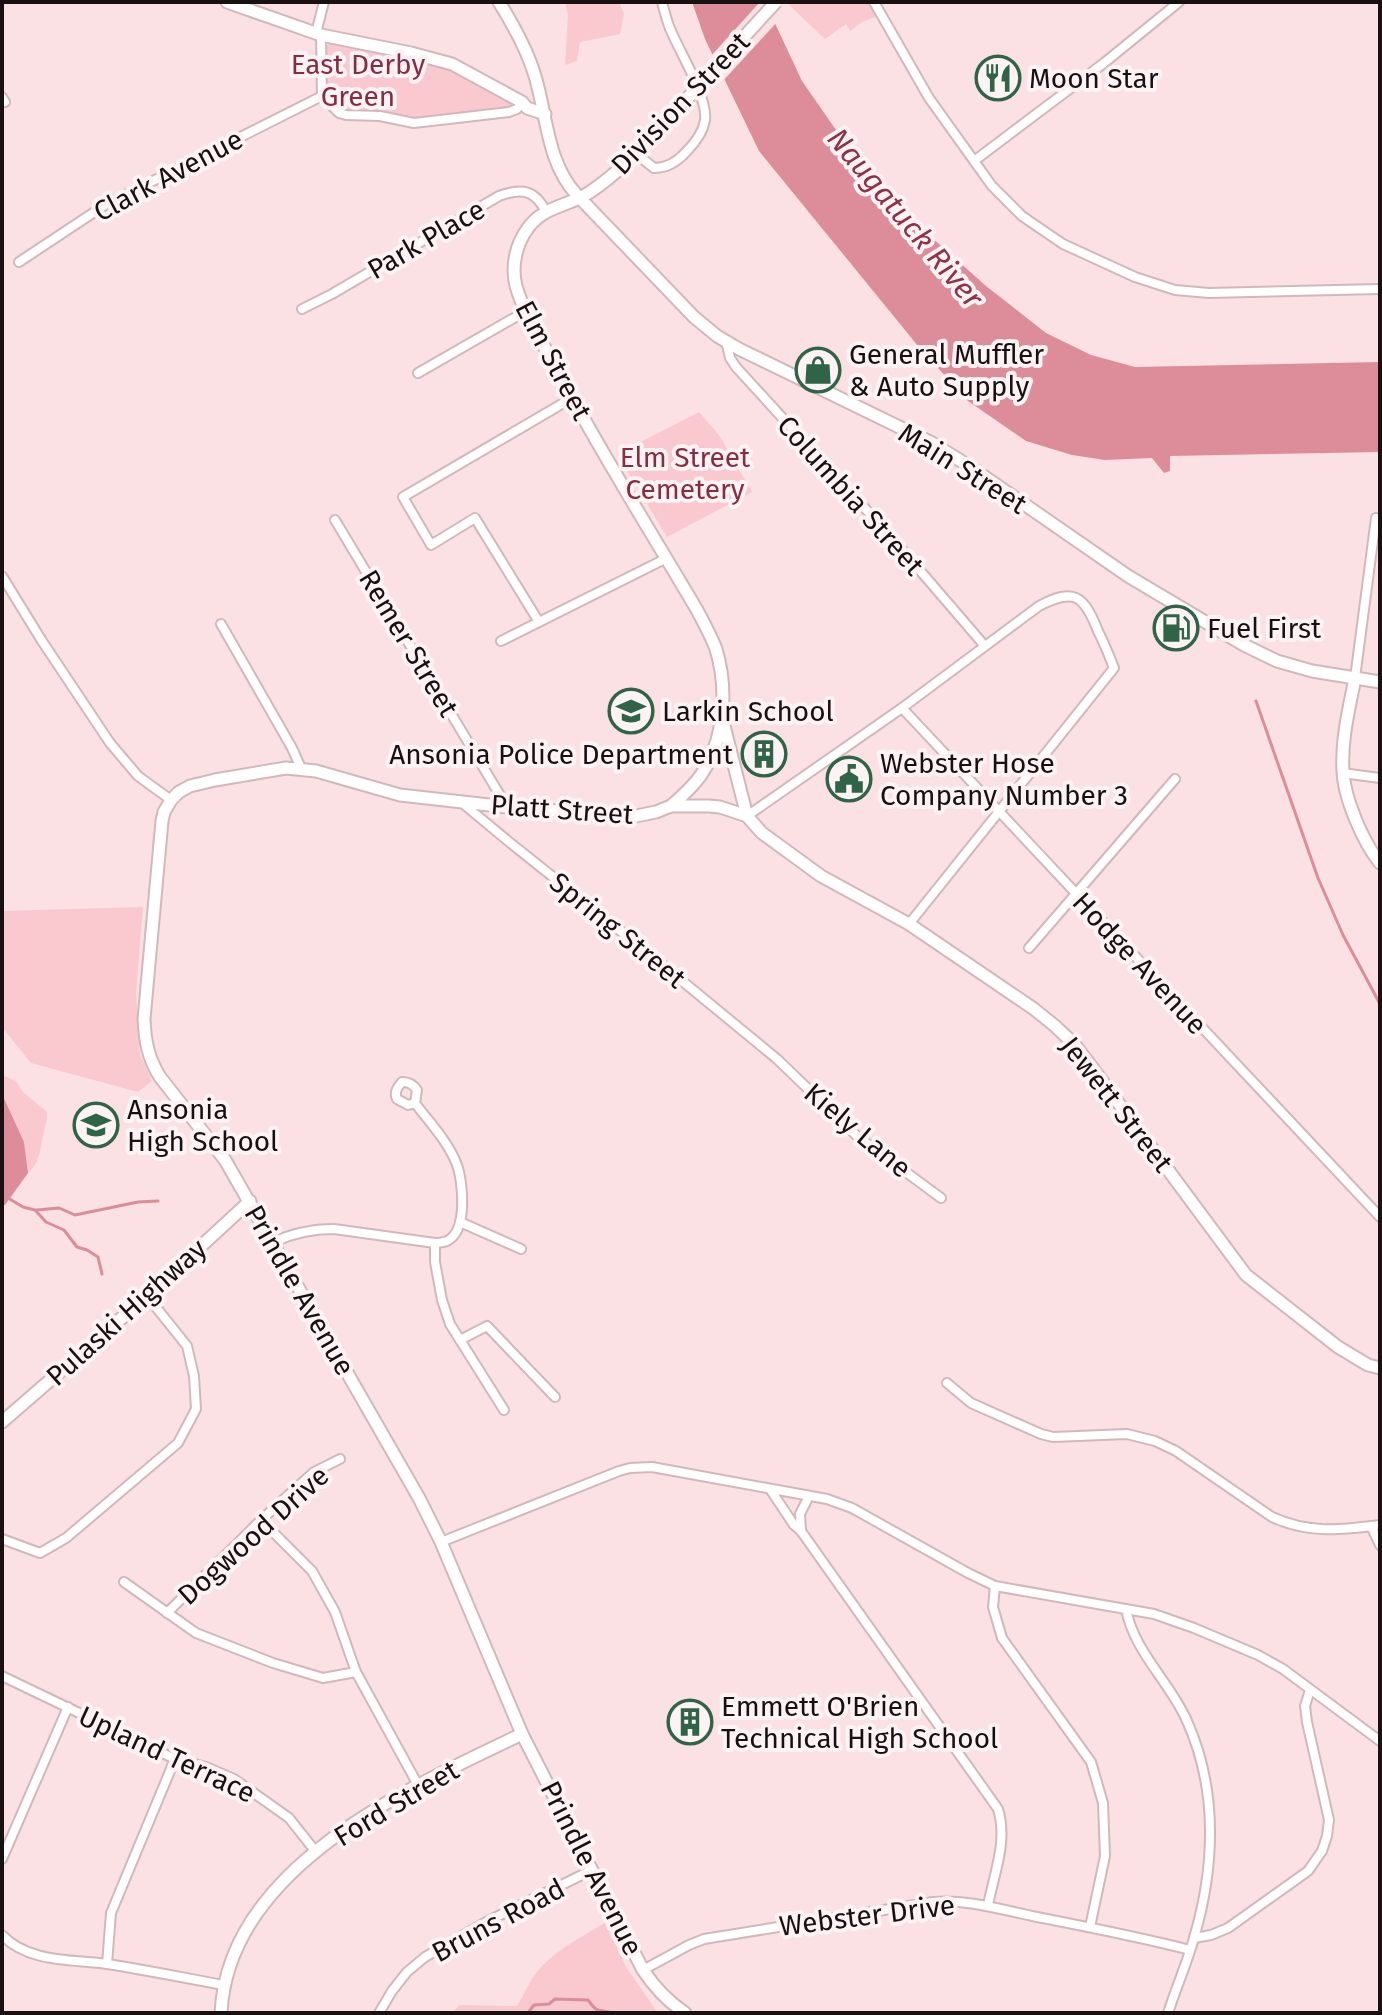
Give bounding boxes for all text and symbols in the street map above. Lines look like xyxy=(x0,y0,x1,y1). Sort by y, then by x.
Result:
street label: Division Street xyxy=(604,25,757,181)
park label: East Derby Green xyxy=(291,48,426,113)
restaurant icon: Moon Star xyxy=(974,54,1022,102)
place label: Moon Star xyxy=(1029,62,1159,95)
water label: Naugatuck River xyxy=(820,121,991,316)
street label: Clark Avenue xyxy=(88,122,248,229)
street label: Park Place xyxy=(362,193,491,286)
street label: Elm Street xyxy=(508,295,599,426)
place label: General Muffler & Auto Supply xyxy=(849,338,1044,403)
shop icon: General Muffler & Auto Supply xyxy=(794,346,842,394)
street label: Columbia Street xyxy=(770,409,931,583)
street label: Main Street xyxy=(893,416,1034,521)
park label: Elm Street Cemetery xyxy=(620,441,751,506)
street label: Remer Street xyxy=(352,564,466,723)
fuel station icon: Fuel First xyxy=(1152,604,1200,652)
place label: Fuel First xyxy=(1207,612,1322,645)
school or university icon: Larkin School xyxy=(607,687,655,735)
place label: Larkin School xyxy=(662,695,834,728)
building icon: Ansonia Police Department xyxy=(740,730,788,778)
place label: Ansonia Police Department xyxy=(389,738,734,771)
place label: Webster Hose Company Number 3 xyxy=(880,747,1128,812)
public building icon: Webster Hose Company Number 3 xyxy=(825,755,873,803)
street label: Platt Street xyxy=(490,788,635,831)
street label: Spring Street xyxy=(543,866,693,996)
street label: Hodge Avenue xyxy=(1066,886,1214,1041)
street label: Jewett Street xyxy=(1054,1030,1180,1179)
street label: Kiely Lane xyxy=(798,1076,918,1185)
place label: Ansonia High School xyxy=(127,1093,278,1158)
school or university icon: Ansonia High School xyxy=(72,1101,120,1149)
street label: Prindle Avenue xyxy=(237,1199,362,1381)
street label: Pulaski Highway xyxy=(40,1232,213,1393)
street label: Dogwood Drive xyxy=(171,1459,336,1612)
place label: Emmett O'Brien Technical High School xyxy=(721,1690,998,1755)
building icon: Emmett O'Brien Technical High School xyxy=(666,1698,714,1746)
street label: Upland Terrace xyxy=(73,1699,260,1810)
street label: Ford Street xyxy=(328,1753,465,1853)
street label: Prindle Avenue xyxy=(533,1776,650,1961)
street label: Bruns Road xyxy=(426,1872,570,1969)
street label: Webster Drive xyxy=(777,1888,957,1943)

